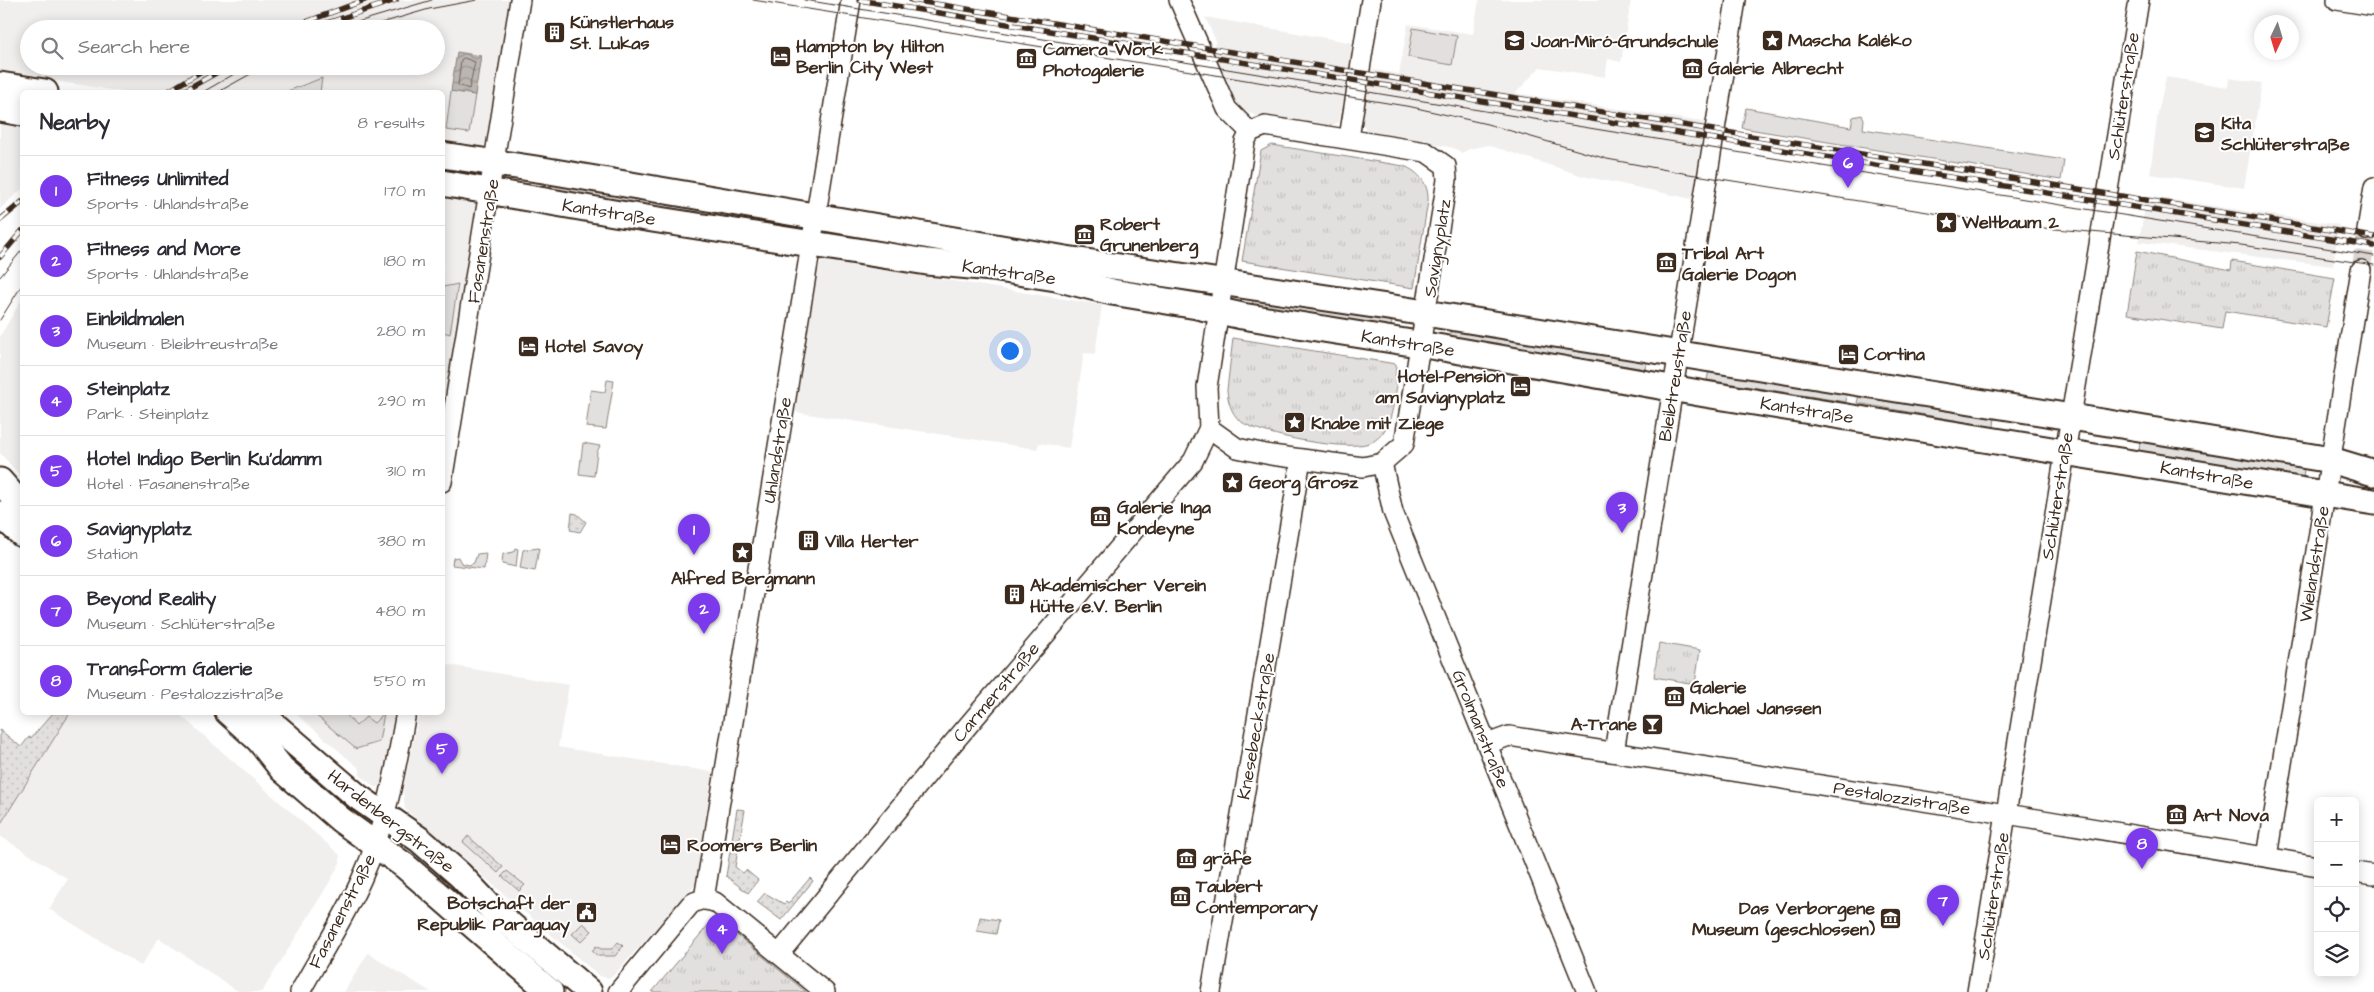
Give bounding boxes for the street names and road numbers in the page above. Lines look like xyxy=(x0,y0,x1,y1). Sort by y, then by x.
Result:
street label: Schlüterstraße xyxy=(2101,30,2146,162)
street label: Fasanenstraße xyxy=(461,177,506,305)
street label: Kantstraße xyxy=(560,193,658,232)
street label: Savignyplatz xyxy=(1417,197,1459,299)
street label: Kantstraße xyxy=(961,254,1058,291)
street label: Bleibtreustraße xyxy=(1653,309,1698,443)
street label: Kantstraße xyxy=(1359,324,1457,363)
street label: Kantstraße xyxy=(1758,391,1856,430)
street label: Uhlandstraße xyxy=(757,395,798,505)
street label: Schlüterstraße xyxy=(2035,430,2080,562)
street label: Kantstraße xyxy=(2158,455,2256,496)
street label: Wielandstraße xyxy=(2293,504,2336,624)
street label: Carmerstraße xyxy=(947,637,1046,748)
street label: Knesebeckstraße xyxy=(1231,650,1282,801)
street label: Grolmanstraße xyxy=(1445,666,1516,792)
street label: Hardenbergstraße xyxy=(321,764,460,880)
street label: Pestalozzistraße xyxy=(1832,775,1972,822)
street label: Schlüterstraße xyxy=(1971,830,2016,962)
street label: Fasanenstraße xyxy=(303,849,382,973)

